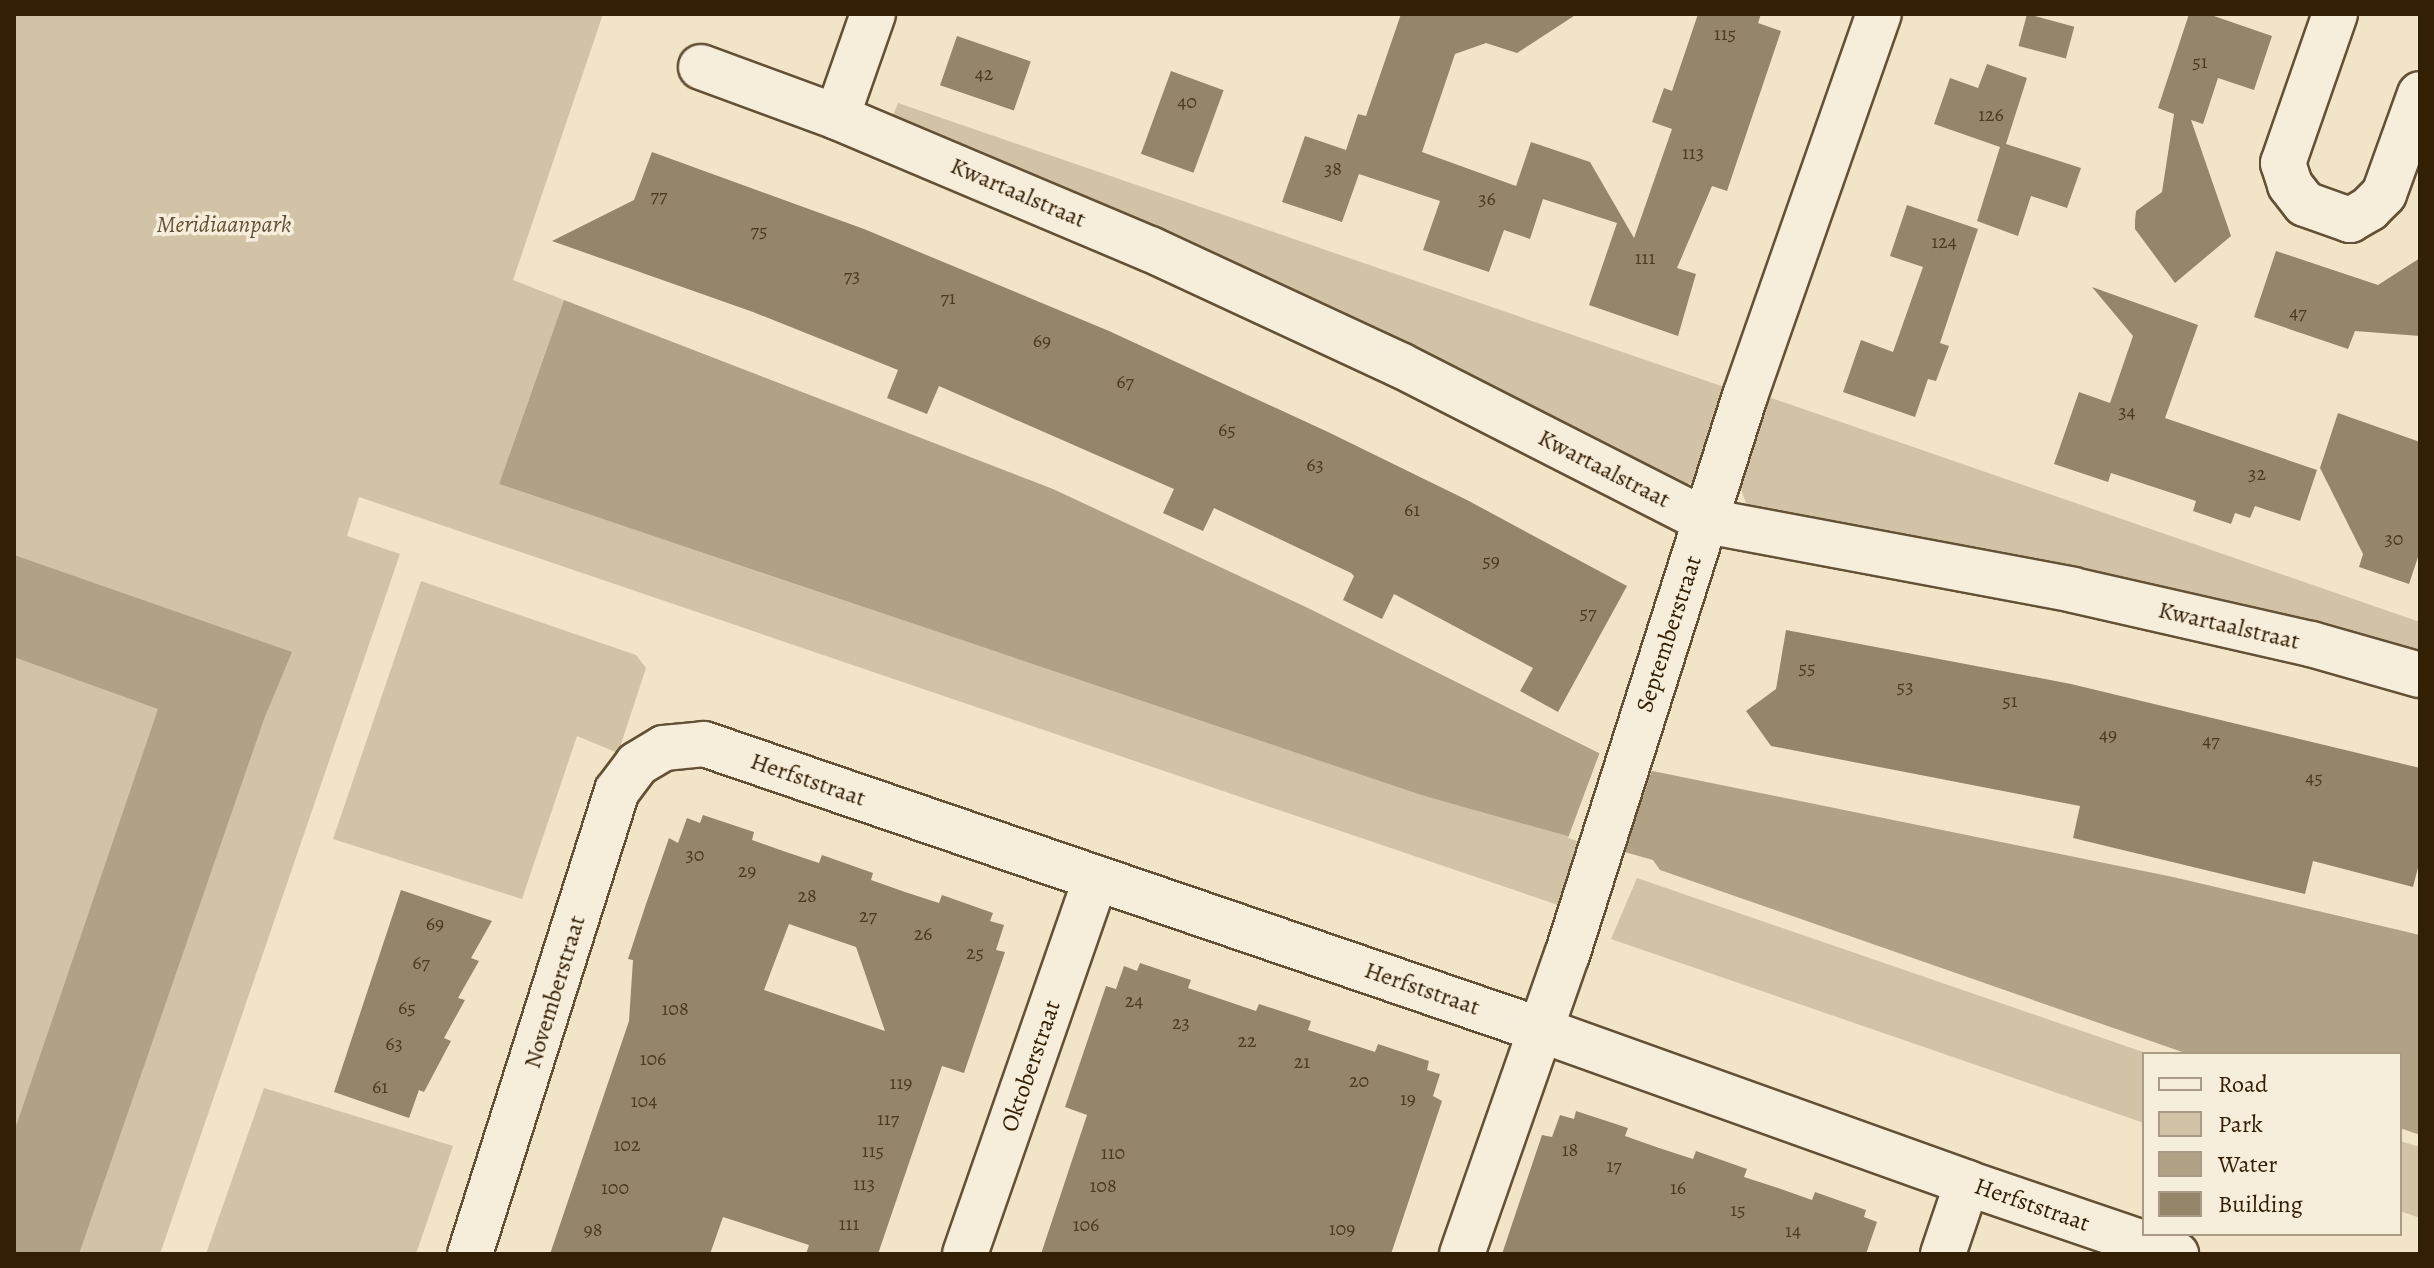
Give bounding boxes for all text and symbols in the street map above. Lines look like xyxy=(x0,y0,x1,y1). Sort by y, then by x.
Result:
house number: 115 xyxy=(1714,21,1736,45)
house number: 51 xyxy=(2192,49,2208,73)
house number: 42 xyxy=(975,61,993,85)
house number: 40 xyxy=(1177,89,1197,113)
house number: 126 xyxy=(1978,102,2004,126)
house number: 113 xyxy=(1682,140,1704,164)
street label: Kwartaalstraat xyxy=(946,152,1090,234)
house number: 38 xyxy=(1324,156,1342,180)
house number: 77 xyxy=(651,183,667,207)
house number: 36 xyxy=(1478,186,1496,210)
park label: Meridiaanpark xyxy=(157,211,291,239)
house number: 75 xyxy=(751,218,767,242)
house number: 124 xyxy=(1931,229,1957,253)
house number: 111 xyxy=(1635,245,1655,269)
house number: 73 xyxy=(844,263,860,287)
house number: 71 xyxy=(940,285,956,309)
house number: 47 xyxy=(2289,300,2307,324)
house number: 69 xyxy=(1033,328,1051,352)
house number: 67 xyxy=(1116,369,1134,393)
house number: 34 xyxy=(2118,399,2136,423)
house number: 65 xyxy=(1218,417,1236,441)
street label: Kwartaalstraat xyxy=(1533,423,1675,515)
house number: 63 xyxy=(1306,452,1324,476)
house number: 32 xyxy=(2248,461,2266,485)
house number: 61 xyxy=(1404,497,1420,521)
house number: 30 xyxy=(2385,526,2403,550)
house number: 59 xyxy=(1482,548,1500,572)
street label: Septemberstraat xyxy=(1630,552,1708,716)
street label: Kwartaalstraat xyxy=(2156,596,2302,656)
house number: 57 xyxy=(1580,600,1596,624)
house number: 55 xyxy=(1798,655,1816,679)
house number: 53 xyxy=(1897,674,1913,698)
house number: 51 xyxy=(2002,688,2018,712)
house number: 49 xyxy=(2099,722,2117,746)
house number: 47 xyxy=(2202,728,2220,752)
street label: Herfststraat xyxy=(747,747,869,813)
house number: 45 xyxy=(2305,765,2323,789)
house number: 30 xyxy=(686,842,704,866)
house number: 29 xyxy=(738,858,756,882)
house number: 28 xyxy=(797,883,817,907)
house number: 27 xyxy=(859,903,877,927)
house number: 69 xyxy=(426,911,444,935)
street label: Novemberstraat xyxy=(518,912,592,1072)
house number: 26 xyxy=(914,921,932,945)
house number: 25 xyxy=(966,940,984,964)
house number: 67 xyxy=(412,950,430,974)
street label: Herfststraat xyxy=(1361,956,1483,1022)
house number: 24 xyxy=(1125,988,1143,1012)
house number: 65 xyxy=(398,995,416,1019)
house number: 108 xyxy=(661,996,689,1020)
street label: Oktoberstraat xyxy=(995,996,1067,1136)
house number: 23 xyxy=(1172,1010,1190,1034)
house number: 22 xyxy=(1238,1028,1256,1052)
house number: 63 xyxy=(385,1031,403,1055)
house number: 106 xyxy=(640,1046,666,1070)
house number: 21 xyxy=(1294,1049,1310,1073)
legend xyxy=(2142,1052,2402,1236)
house number: 20 xyxy=(1349,1068,1369,1092)
text: Road xyxy=(2218,1068,2268,1100)
house number: 119 xyxy=(890,1070,912,1094)
house number: 61 xyxy=(372,1074,388,1098)
house number: 19 xyxy=(1400,1086,1416,1110)
house number: 104 xyxy=(631,1088,657,1112)
house number: 117 xyxy=(877,1106,899,1130)
text: Park xyxy=(2218,1108,2263,1140)
house number: 102 xyxy=(614,1132,640,1156)
house number: 18 xyxy=(1562,1137,1578,1161)
house number: 115 xyxy=(862,1138,884,1162)
house number: 110 xyxy=(1101,1140,1125,1164)
text: Water xyxy=(2218,1148,2278,1180)
house number: 17 xyxy=(1606,1153,1622,1177)
house number: 113 xyxy=(853,1171,875,1195)
street label: Herfststraat xyxy=(1971,1172,2093,1238)
house number: 108 xyxy=(1089,1173,1117,1197)
house number: 100 xyxy=(601,1175,629,1199)
house number: 16 xyxy=(1670,1175,1686,1199)
text: Building xyxy=(2218,1188,2303,1220)
house number: 15 xyxy=(1730,1197,1746,1221)
house number: 111 xyxy=(839,1211,859,1235)
house number: 106 xyxy=(1073,1212,1099,1236)
house number: 109 xyxy=(1329,1216,1355,1240)
house number: 98 xyxy=(584,1217,602,1241)
house number: 14 xyxy=(1785,1218,1801,1242)

